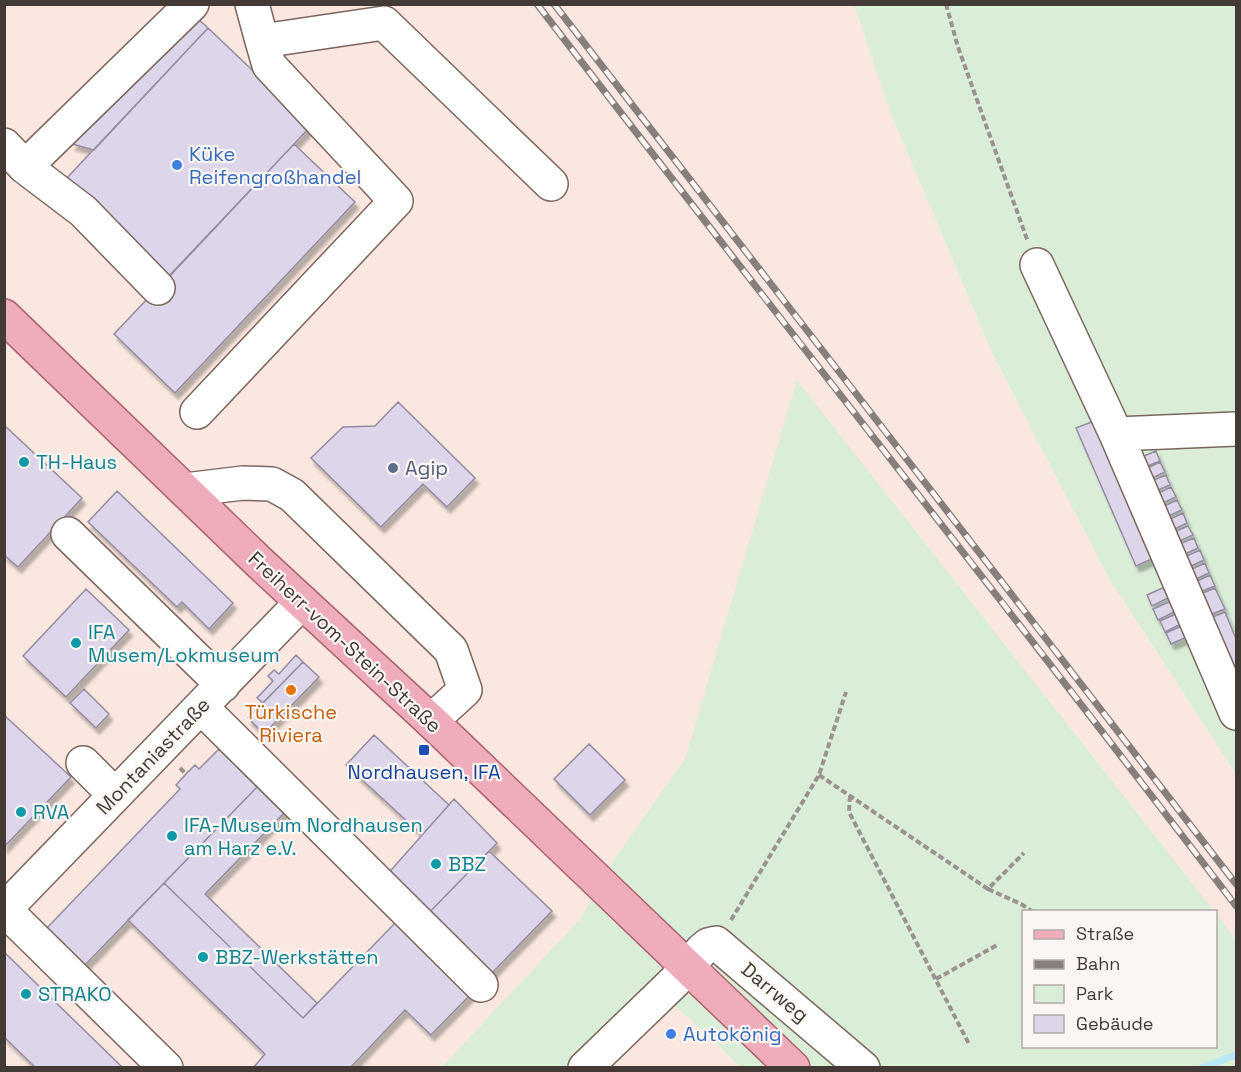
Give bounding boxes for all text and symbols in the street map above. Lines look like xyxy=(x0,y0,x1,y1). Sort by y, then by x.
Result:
place label: Küke Reifengroßhandel xyxy=(189,141,361,190)
marker: Küke Reifengroßhandel xyxy=(170,158,184,172)
place label: TH-Haus xyxy=(36,449,117,475)
marker: TH-Haus xyxy=(17,455,31,469)
place label: Agip xyxy=(405,455,448,481)
marker: Agip xyxy=(386,461,400,475)
street label: Freiherr-vom-Stein-Straße xyxy=(243,546,447,738)
place label: IFA Musem/Lokmuseum xyxy=(88,619,280,668)
marker: IFA Musem/Lokmuseum xyxy=(69,636,83,650)
marker: Türkische Riviera xyxy=(284,683,298,697)
street label: Montaniastraße xyxy=(90,692,216,820)
place label: Türkische Riviera xyxy=(245,699,337,748)
marker: Nordhausen, IFA xyxy=(417,743,431,757)
place label: Nordhausen, IFA xyxy=(348,759,501,785)
place label: RVA xyxy=(33,799,70,825)
marker: RVA xyxy=(14,805,28,819)
place label: IFA-Museum Nordhausen am Harz e.V. xyxy=(184,812,423,861)
marker: IFA-Museum Nordhausen am Harz e.V. xyxy=(165,829,179,843)
place label: BBZ xyxy=(448,851,486,877)
marker: BBZ xyxy=(429,857,443,871)
legend xyxy=(1022,910,1217,1048)
text: Straße xyxy=(1076,922,1134,945)
place label: BBZ-Werkstätten xyxy=(215,944,379,970)
marker: BBZ-Werkstätten xyxy=(196,950,210,964)
text: Bahn xyxy=(1076,952,1120,975)
street label: Darrweg xyxy=(736,956,814,1028)
place label: STRAKO xyxy=(38,981,112,1007)
text: Park xyxy=(1076,982,1114,1005)
marker: STRAKO xyxy=(19,987,33,1001)
text: Gebäude xyxy=(1076,1012,1154,1035)
place label: Autokönig xyxy=(683,1021,782,1047)
marker: Autokönig xyxy=(664,1027,678,1041)

